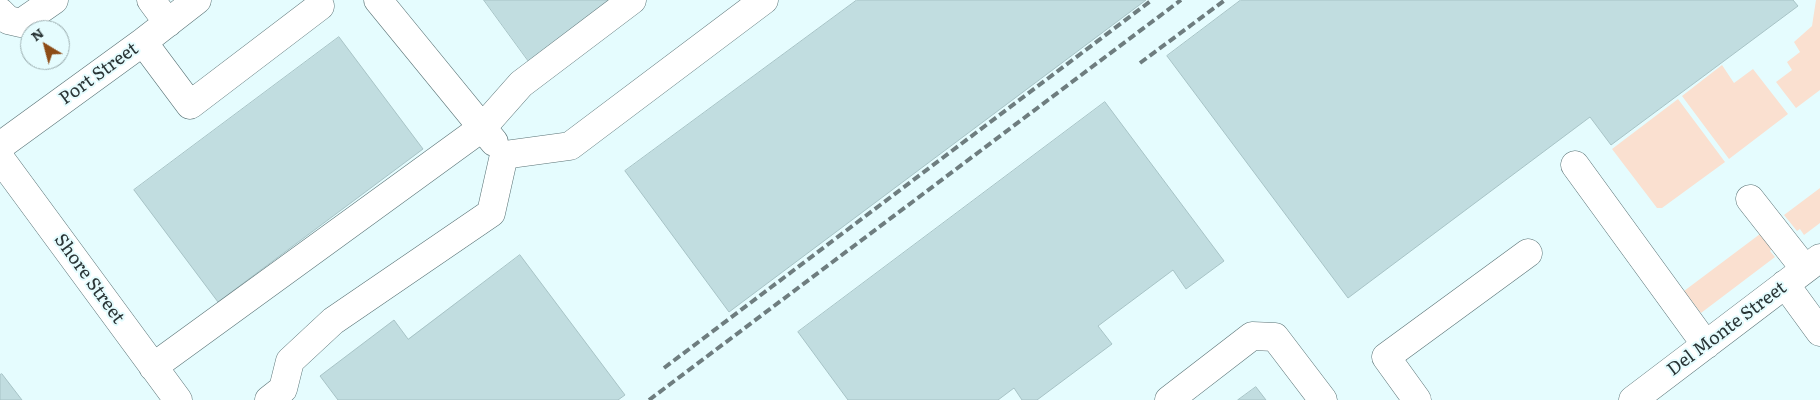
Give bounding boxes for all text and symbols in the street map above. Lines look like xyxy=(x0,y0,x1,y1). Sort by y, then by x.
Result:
north arrow xyxy=(20,20,70,70)
text: N xyxy=(26,22,47,45)
street label: Port Street xyxy=(55,38,143,110)
street label: Shore Street xyxy=(49,230,129,328)
street label: Del Monte Street xyxy=(1663,277,1791,381)

